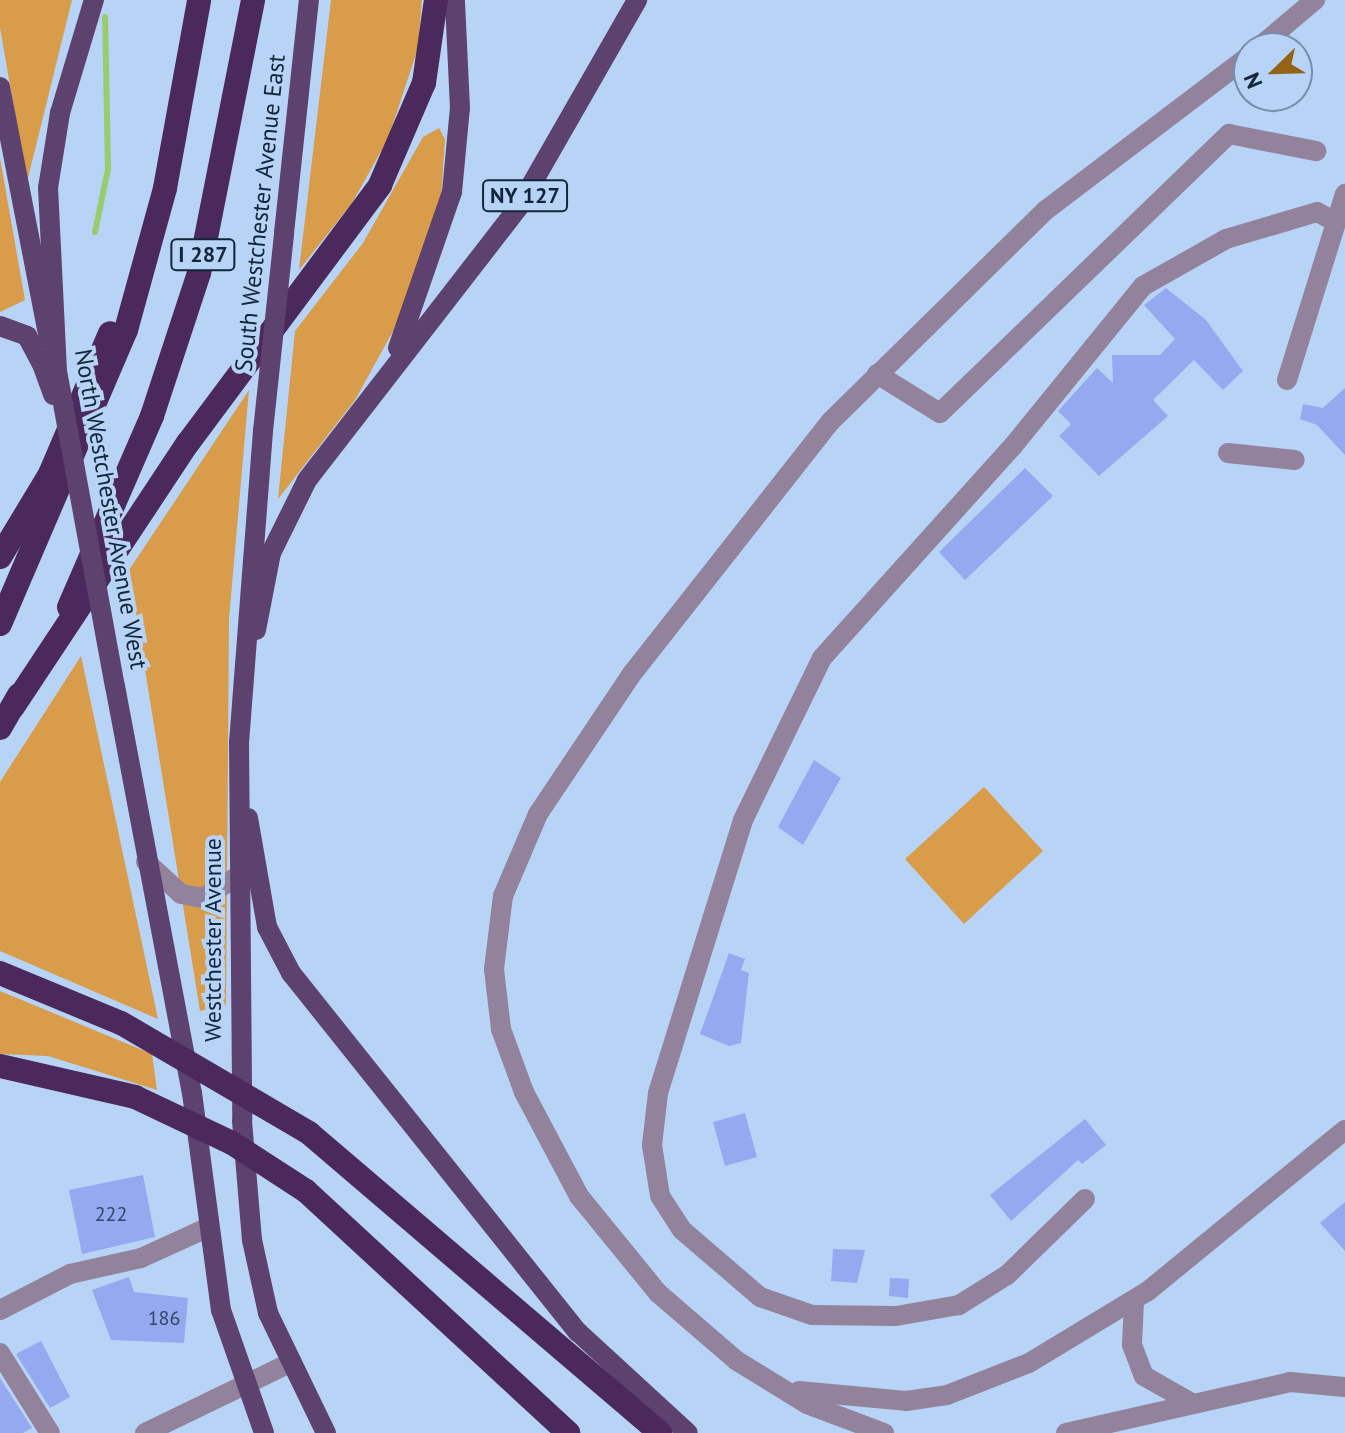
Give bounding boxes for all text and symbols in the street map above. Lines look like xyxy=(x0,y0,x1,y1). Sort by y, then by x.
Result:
north arrow xyxy=(1233,32,1313,112)
street label: South Westchester Avenue East xyxy=(229,52,291,374)
text: N xyxy=(1237,68,1268,93)
road number: NY 127 xyxy=(481,178,569,214)
road number: I 287 xyxy=(169,237,237,273)
street label: North Westchester Avenue West xyxy=(69,346,153,672)
street label: Westchester Avenue xyxy=(199,838,227,1042)
house number: 222 xyxy=(95,1202,127,1226)
house number: 186 xyxy=(148,1306,180,1330)

